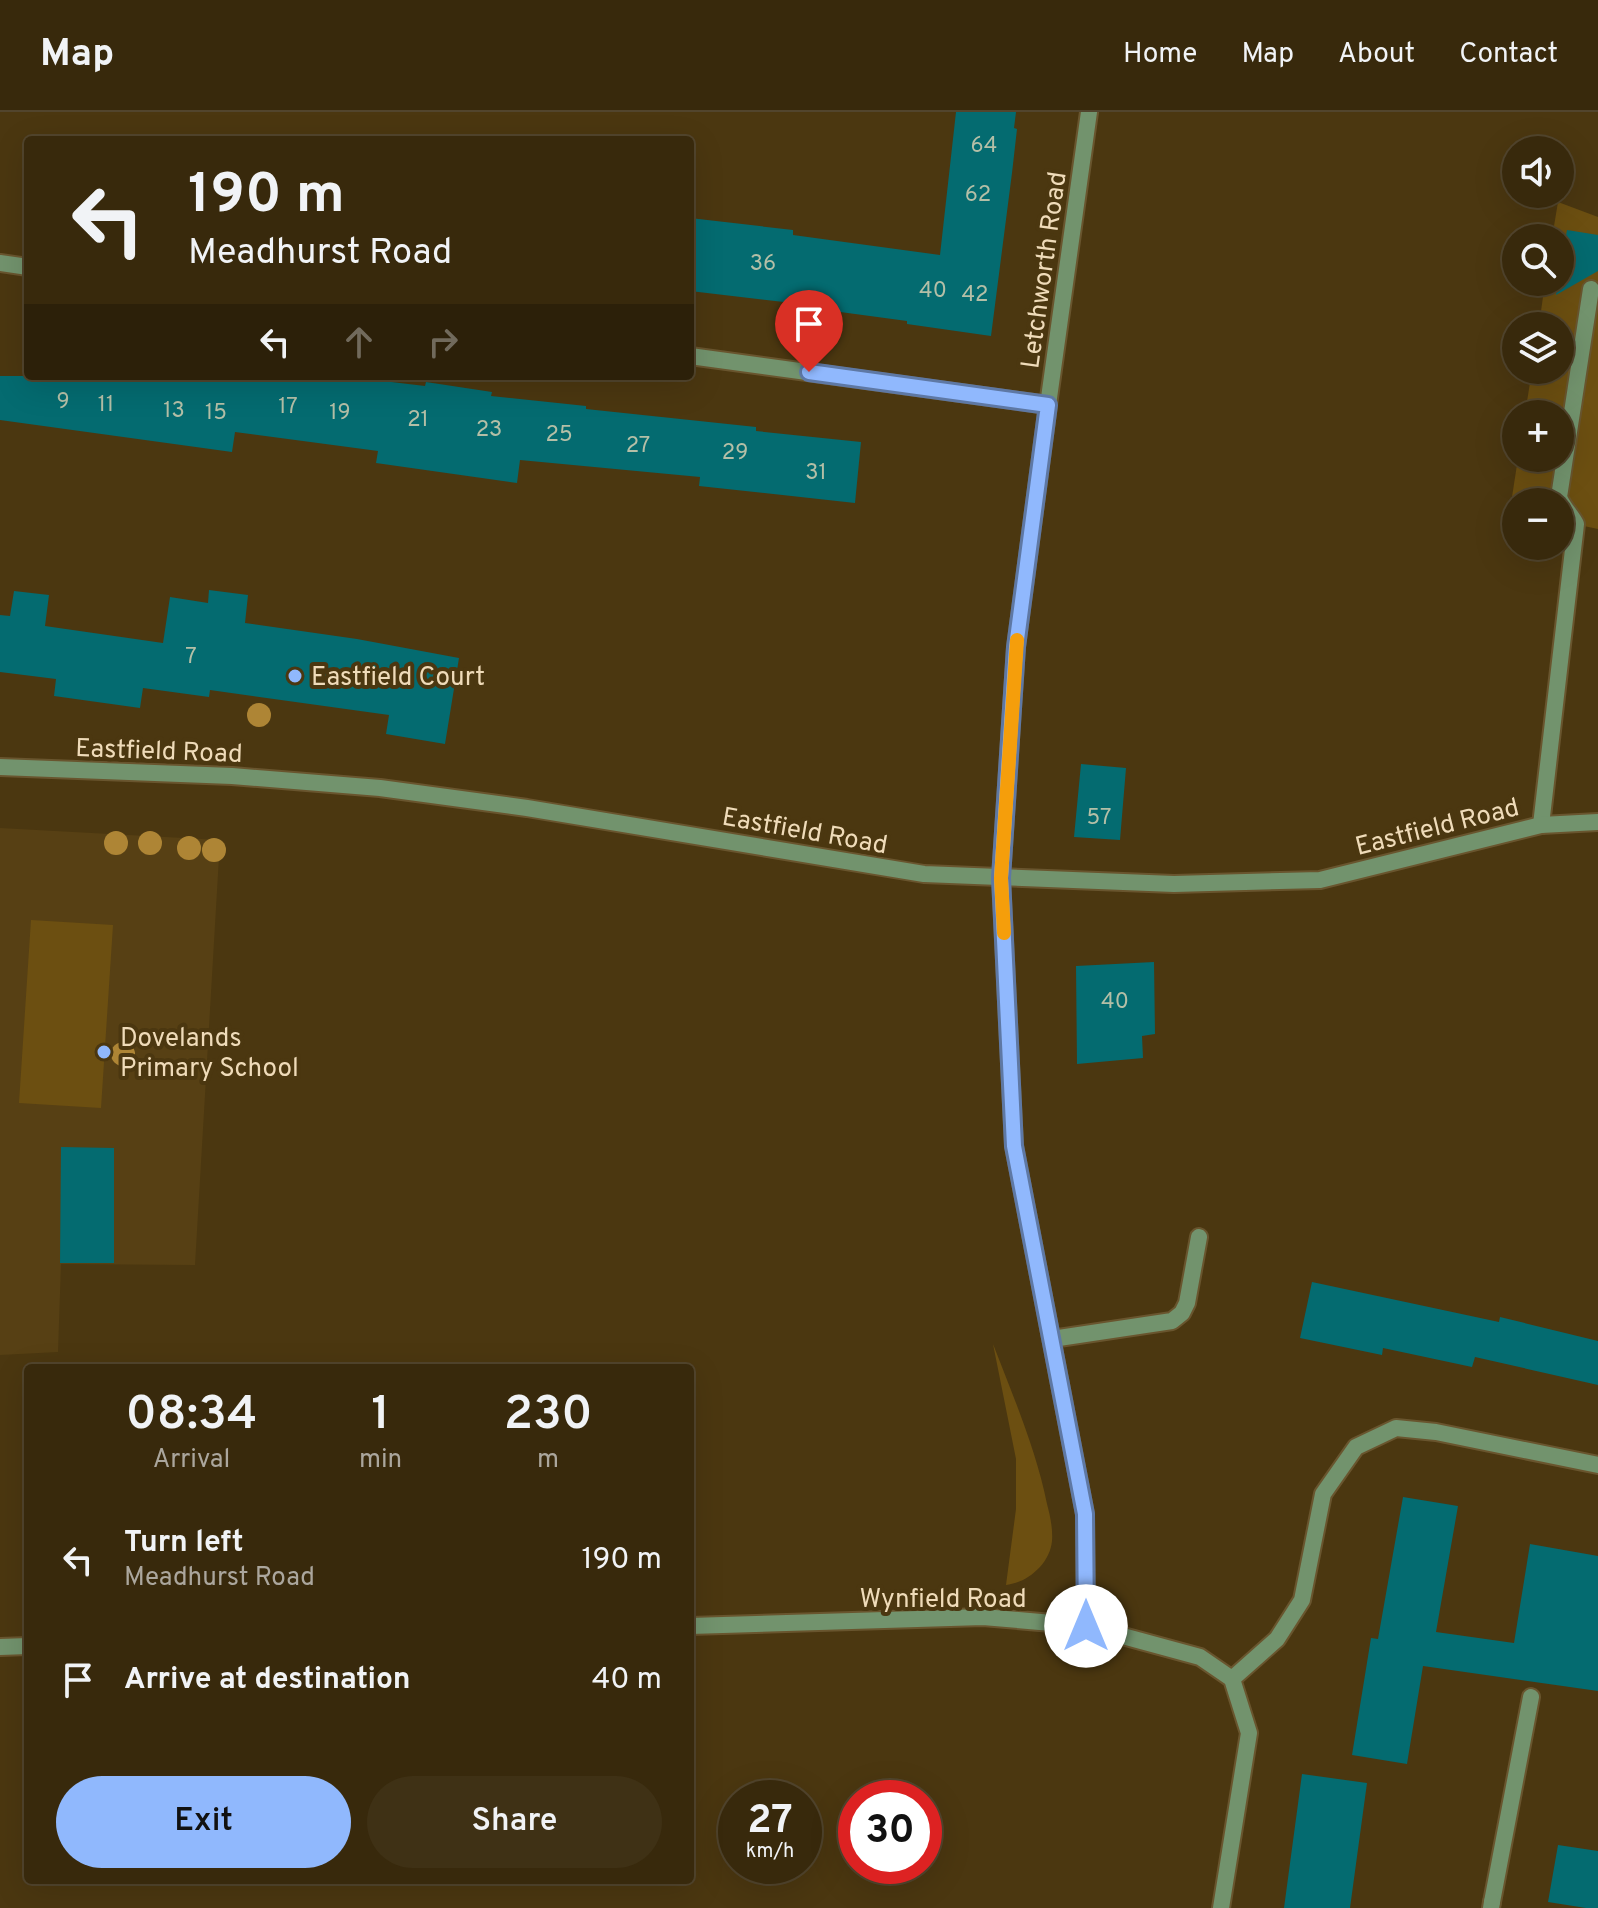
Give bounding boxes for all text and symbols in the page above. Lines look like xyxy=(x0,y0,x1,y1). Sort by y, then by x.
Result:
text: Map xyxy=(40,31,114,80)
text: Home xyxy=(1123,37,1197,73)
text: Map xyxy=(1241,37,1294,73)
text: About xyxy=(1338,37,1415,73)
text: Contact xyxy=(1459,37,1558,73)
house number: 64 xyxy=(971,133,997,160)
map controls xyxy=(1502,136,1574,560)
button: sound xyxy=(1502,136,1574,208)
text: 190 m xyxy=(188,162,345,232)
icon: left xyxy=(56,168,160,272)
street label: Letchworth Road xyxy=(1015,170,1076,371)
house number: 62 xyxy=(965,182,991,209)
button: search xyxy=(1502,224,1574,296)
text: Meadhurst Road xyxy=(188,231,452,277)
house number: 36 xyxy=(750,251,776,278)
house number: 40 xyxy=(919,278,947,305)
house number: 42 xyxy=(961,282,989,309)
pin xyxy=(775,290,843,372)
icon: arrive xyxy=(787,302,831,346)
button: layers xyxy=(1502,312,1574,384)
icon: left xyxy=(253,320,297,364)
icon: ahead xyxy=(337,320,381,364)
icon: right xyxy=(421,320,465,364)
house number: 9 xyxy=(56,389,70,416)
house number: 11 xyxy=(98,392,114,419)
house number: 17 xyxy=(278,394,298,421)
house number: 13 xyxy=(163,398,185,425)
house number: 15 xyxy=(205,400,227,427)
house number: 19 xyxy=(329,400,351,427)
button: + xyxy=(1502,400,1574,472)
house number: 21 xyxy=(407,407,429,434)
house number: 23 xyxy=(476,417,502,444)
house number: 25 xyxy=(545,422,573,449)
house number: 27 xyxy=(626,433,650,460)
house number: 29 xyxy=(722,440,748,467)
house number: 31 xyxy=(805,460,827,487)
button: − xyxy=(1502,488,1574,560)
house number: 7 xyxy=(185,644,197,671)
place label: Eastfield Court xyxy=(311,662,485,695)
marker: Eastfield Court xyxy=(286,667,304,685)
street label: Eastfield Road xyxy=(75,733,243,772)
street label: Eastfield Road xyxy=(1352,792,1523,865)
street label: Eastfield Road xyxy=(719,802,890,863)
house number: 57 xyxy=(1087,805,1111,832)
house number: 40 xyxy=(1101,989,1129,1016)
place label: Dovelands Primary School xyxy=(120,1023,299,1086)
marker: Dovelands Primary School xyxy=(95,1043,113,1061)
text: 08:34 xyxy=(125,1386,257,1446)
text: 1 xyxy=(371,1386,390,1446)
text: 230 xyxy=(504,1386,593,1446)
text: Arrival xyxy=(153,1444,230,1477)
text: min xyxy=(359,1444,402,1477)
text: m xyxy=(537,1444,559,1477)
text: Turn left xyxy=(124,1525,244,1562)
icon: left xyxy=(56,1538,100,1582)
text: 190 m xyxy=(581,1542,662,1579)
text: Meadhurst Road xyxy=(124,1562,315,1595)
street label: Wynfield Road xyxy=(859,1584,1027,1617)
position arrow xyxy=(1044,1584,1128,1668)
icon: arrive xyxy=(56,1658,100,1702)
text: Arrive at destination xyxy=(124,1662,410,1699)
text: 40 m xyxy=(592,1662,662,1699)
button: Exit xyxy=(56,1776,351,1868)
button: Share xyxy=(367,1776,662,1868)
speed limit sign: 30 xyxy=(838,1780,942,1884)
text: 27 xyxy=(747,1797,793,1847)
text: km/h xyxy=(746,1839,794,1865)

